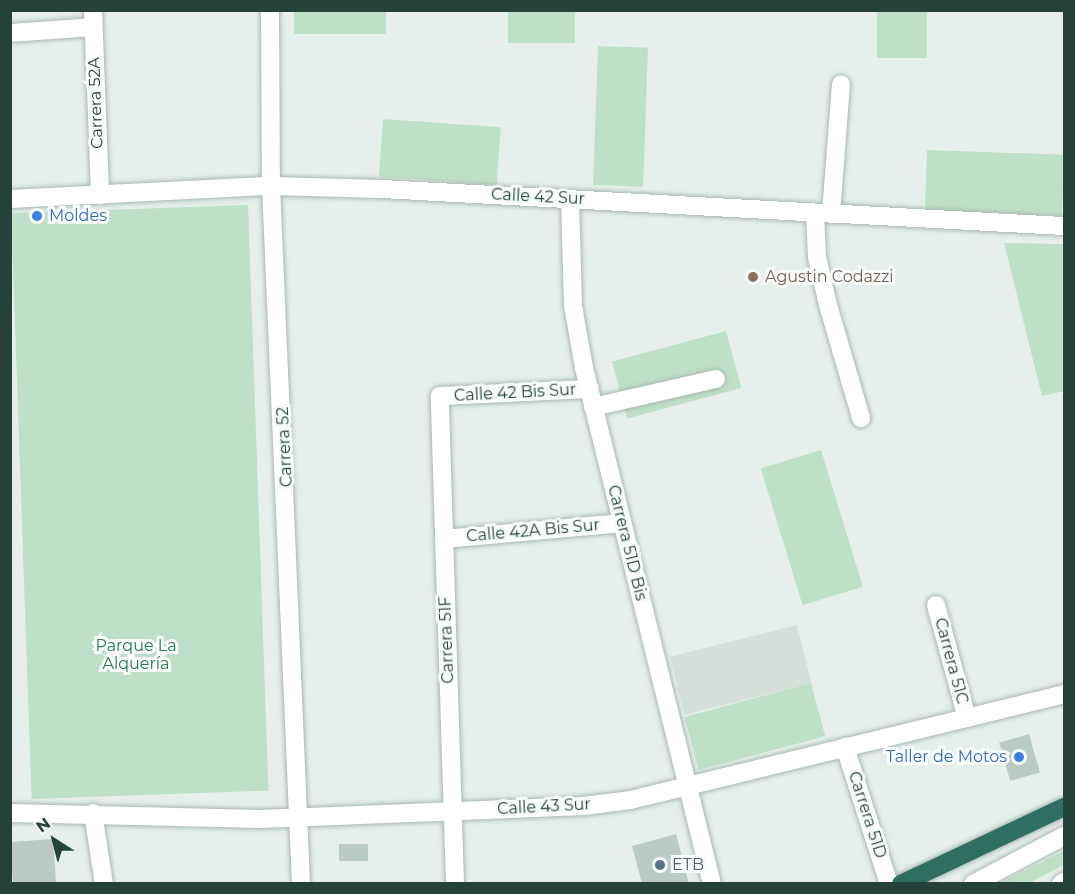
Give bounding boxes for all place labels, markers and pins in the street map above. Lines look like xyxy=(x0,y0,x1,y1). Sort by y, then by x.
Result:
place label: Moldes xyxy=(49,206,107,226)
marker: Moldes xyxy=(30,209,44,223)
place label: Agustin Codazzi xyxy=(765,267,894,287)
marker: Agustin Codazzi xyxy=(746,270,760,284)
place label: Taller de Motos xyxy=(886,747,1007,767)
marker: Taller de Motos xyxy=(1012,750,1026,764)
place label: ETB xyxy=(672,855,704,875)
marker: ETB xyxy=(653,858,667,872)

